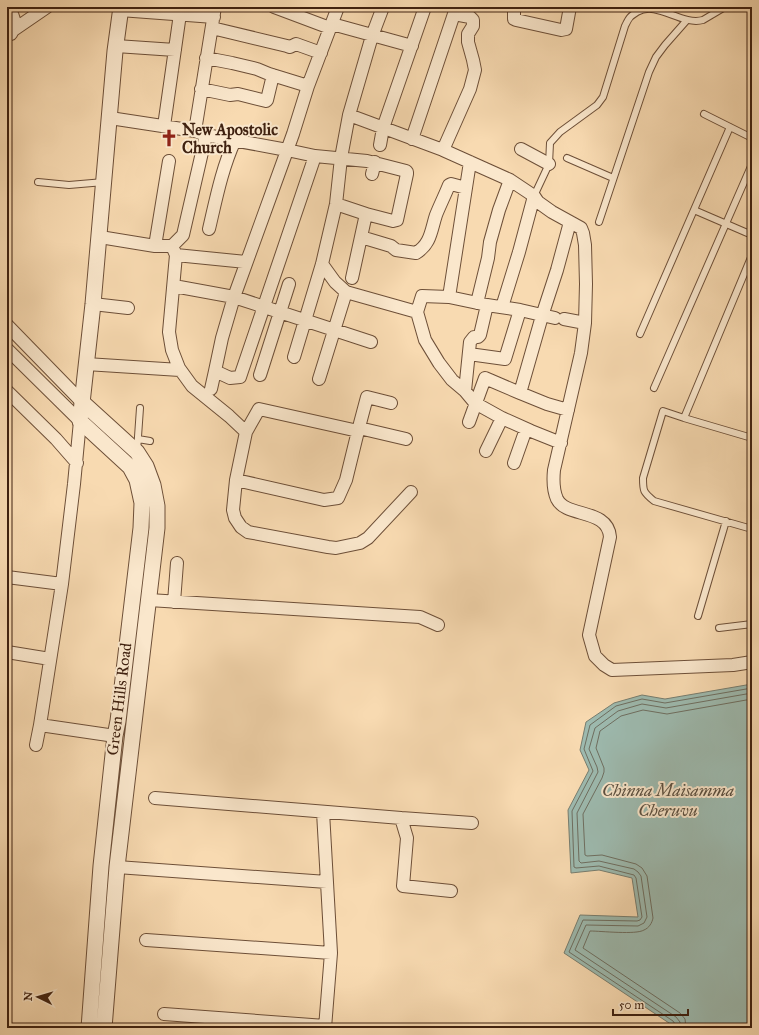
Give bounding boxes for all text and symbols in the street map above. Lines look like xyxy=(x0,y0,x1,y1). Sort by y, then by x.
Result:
place label: New Apostolic Church xyxy=(182,120,278,157)
church icon: New Apostolic Church xyxy=(159,128,179,148)
street label: Green Hills Road xyxy=(103,642,135,756)
water label: Chinna Maisamma Cheruvu xyxy=(602,780,734,821)
north arrow xyxy=(18,977,58,1017)
text: N xyxy=(22,990,35,1001)
scale bar xyxy=(613,991,688,1017)
text: 50 m xyxy=(619,998,644,1012)

